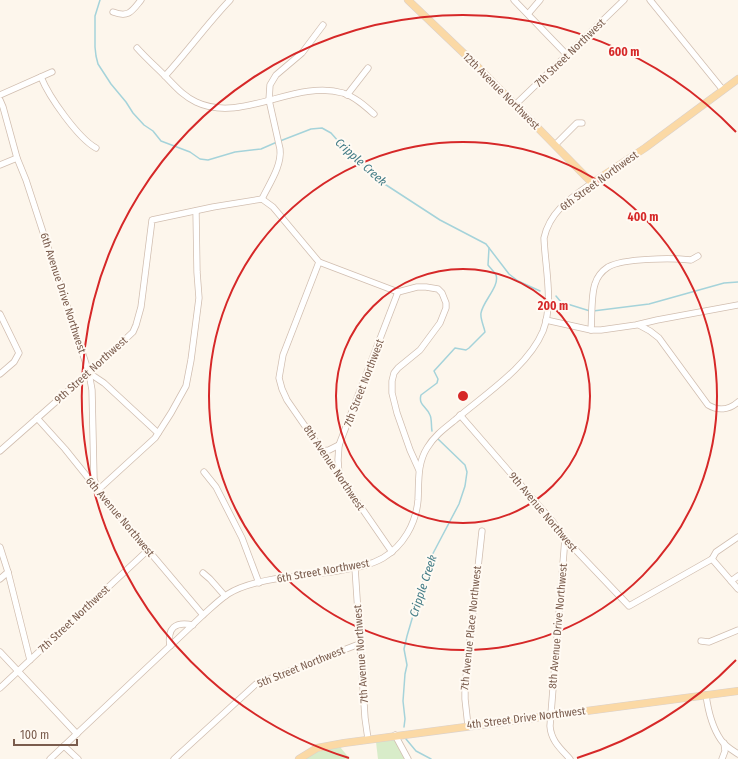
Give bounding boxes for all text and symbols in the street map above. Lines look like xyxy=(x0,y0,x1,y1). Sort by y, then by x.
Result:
street label: 7th Street Northwest xyxy=(532,16,608,90)
text: 600 m xyxy=(608,45,640,59)
street label: 12th Avenue Northwest xyxy=(460,50,542,132)
water label: Cripple Creek xyxy=(332,135,390,189)
street label: 6th Street Northwest xyxy=(557,148,641,214)
text: 400 m xyxy=(628,210,658,224)
street label: 6th Avenue Drive Northwest xyxy=(37,231,89,355)
text: 200 m xyxy=(537,299,568,313)
street label: 9th Street Northwest xyxy=(52,334,130,406)
street label: 7th Street Northwest xyxy=(341,337,387,429)
centre of rings xyxy=(456,389,470,403)
street label: 8th Avenue Northwest xyxy=(301,423,368,513)
street label: 9th Avenue Northwest xyxy=(506,470,580,555)
street label: 6th Avenue Northwest xyxy=(83,475,157,560)
water label: Cripple Creek xyxy=(406,553,440,619)
street label: 6th Street Northwest xyxy=(276,556,371,586)
street label: 8th Avenue Drive Northwest xyxy=(546,562,570,689)
street label: 7th Avenue Place Northwest xyxy=(458,565,484,691)
street label: 7th Street Northwest xyxy=(36,582,113,655)
street label: 7th Avenue Northwest xyxy=(351,604,371,704)
street label: 5th Street Northwest xyxy=(255,643,347,690)
street label: 4th Street Drive Northwest xyxy=(466,704,586,732)
scale bar xyxy=(14,721,77,747)
text: 100 m xyxy=(20,728,49,742)

